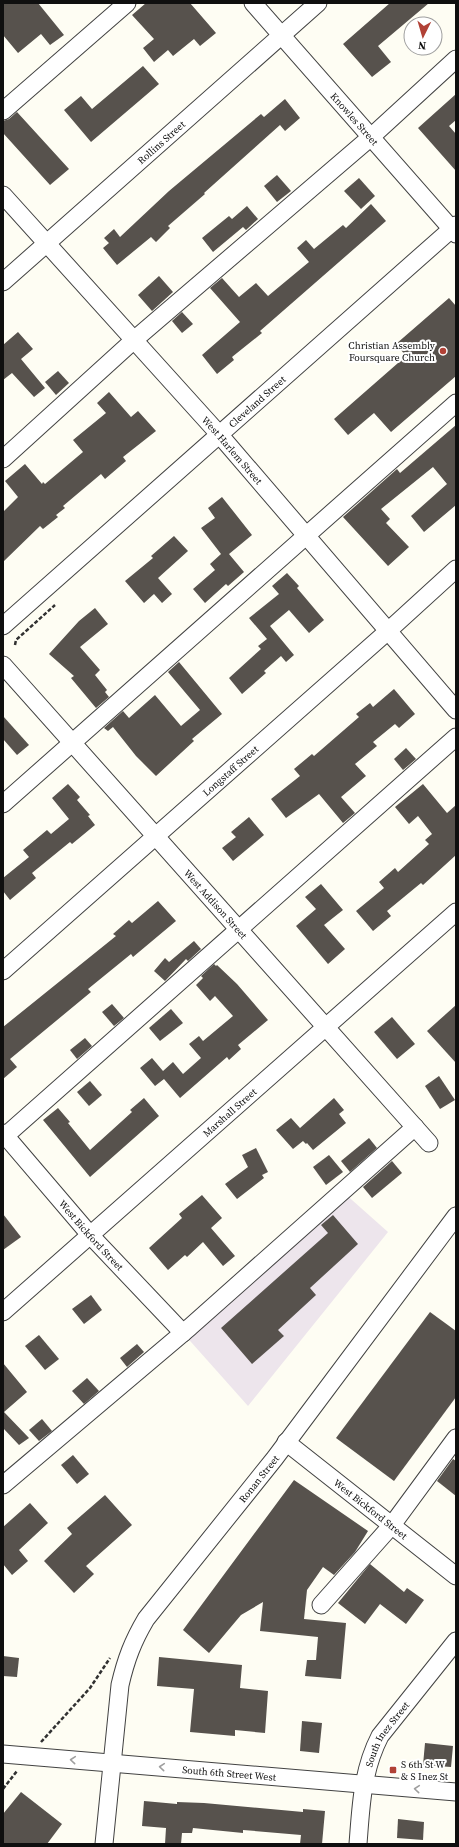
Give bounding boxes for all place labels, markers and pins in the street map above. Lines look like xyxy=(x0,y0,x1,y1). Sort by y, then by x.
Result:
place label: Christian Assembly Foursquare Church xyxy=(348,339,436,364)
marker: Christian Assembly Foursquare Church xyxy=(438,346,448,356)
place label: S 6th St W & S Inez St xyxy=(401,1758,449,1783)
marker: S 6th St W & S Inez St xyxy=(388,1765,398,1775)

